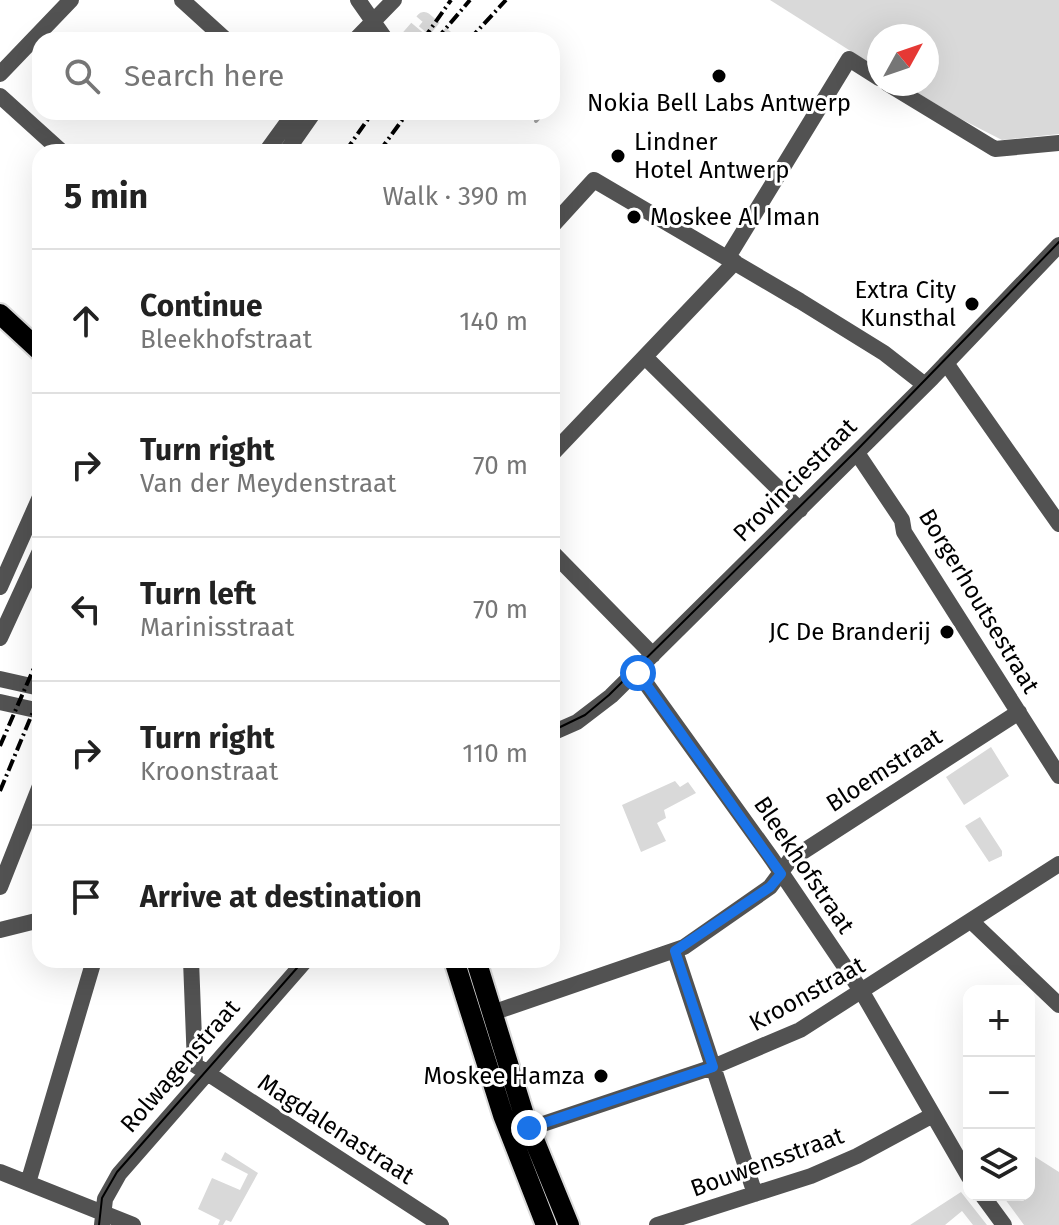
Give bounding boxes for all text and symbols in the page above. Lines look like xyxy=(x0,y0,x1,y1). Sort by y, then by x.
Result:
north arrow xyxy=(867,24,939,96)
search box xyxy=(32,32,560,120)
icon: search xyxy=(60,54,104,98)
text: Search here xyxy=(124,58,284,94)
marker: Nokia Bell Labs Antwerp xyxy=(710,67,728,85)
place label: Nokia Bell Labs Antwerp xyxy=(587,89,851,117)
place label: Lindner Hotel Antwerp xyxy=(634,128,789,184)
marker: Lindner Hotel Antwerp xyxy=(609,147,627,165)
text: 5 min xyxy=(64,176,148,217)
text: Walk · 390 m xyxy=(382,181,528,212)
place label: Moskee Al Iman xyxy=(650,203,820,231)
marker: Moskee Al Iman xyxy=(625,208,643,226)
place label: Extra City Kunsthal xyxy=(854,276,956,332)
text: Continue xyxy=(140,288,263,324)
marker: Extra City Kunsthal xyxy=(963,295,981,313)
icon: ahead xyxy=(64,299,108,343)
text: 140 m xyxy=(459,306,528,337)
text: Bleekhofstraat xyxy=(140,324,312,355)
street label: Provinciestraat xyxy=(728,412,863,547)
text: Turn right xyxy=(140,432,275,468)
icon: right xyxy=(64,443,108,487)
text: 70 m xyxy=(473,450,528,481)
text: Van der Meydenstraat xyxy=(140,468,396,499)
street label: Borgerhoutsestraat xyxy=(913,504,1045,698)
text: Turn left xyxy=(140,576,256,612)
icon: left xyxy=(64,587,108,631)
text: 70 m xyxy=(473,594,528,625)
text: Marinisstraat xyxy=(140,612,294,643)
place label: JC De Branderij xyxy=(769,618,931,646)
marker: JC De Branderij xyxy=(938,623,956,641)
route start xyxy=(620,655,656,691)
text: Turn right xyxy=(140,720,275,756)
street label: Bloemstraat xyxy=(821,722,947,818)
icon: right xyxy=(64,731,108,775)
text: 110 m xyxy=(462,738,528,769)
text: Kroonstraat xyxy=(140,756,278,787)
street label: Bleekhofstraat xyxy=(748,791,860,939)
icon: arrive xyxy=(64,875,108,919)
text: Arrive at destination xyxy=(140,879,422,915)
street label: Kroonstraat xyxy=(744,951,870,1037)
map controls xyxy=(963,985,1035,1201)
button: + xyxy=(963,985,1035,1057)
street label: Rolwagenstraat xyxy=(115,993,246,1138)
button: − xyxy=(963,1057,1035,1129)
place label: Moskee Hamza xyxy=(423,1062,585,1090)
marker: Moskee Hamza xyxy=(592,1067,610,1085)
street label: Magdalenastraat xyxy=(253,1068,420,1190)
route end xyxy=(511,1110,547,1146)
street label: Bouwensstraat xyxy=(687,1121,848,1203)
button: layers xyxy=(963,1129,1035,1201)

